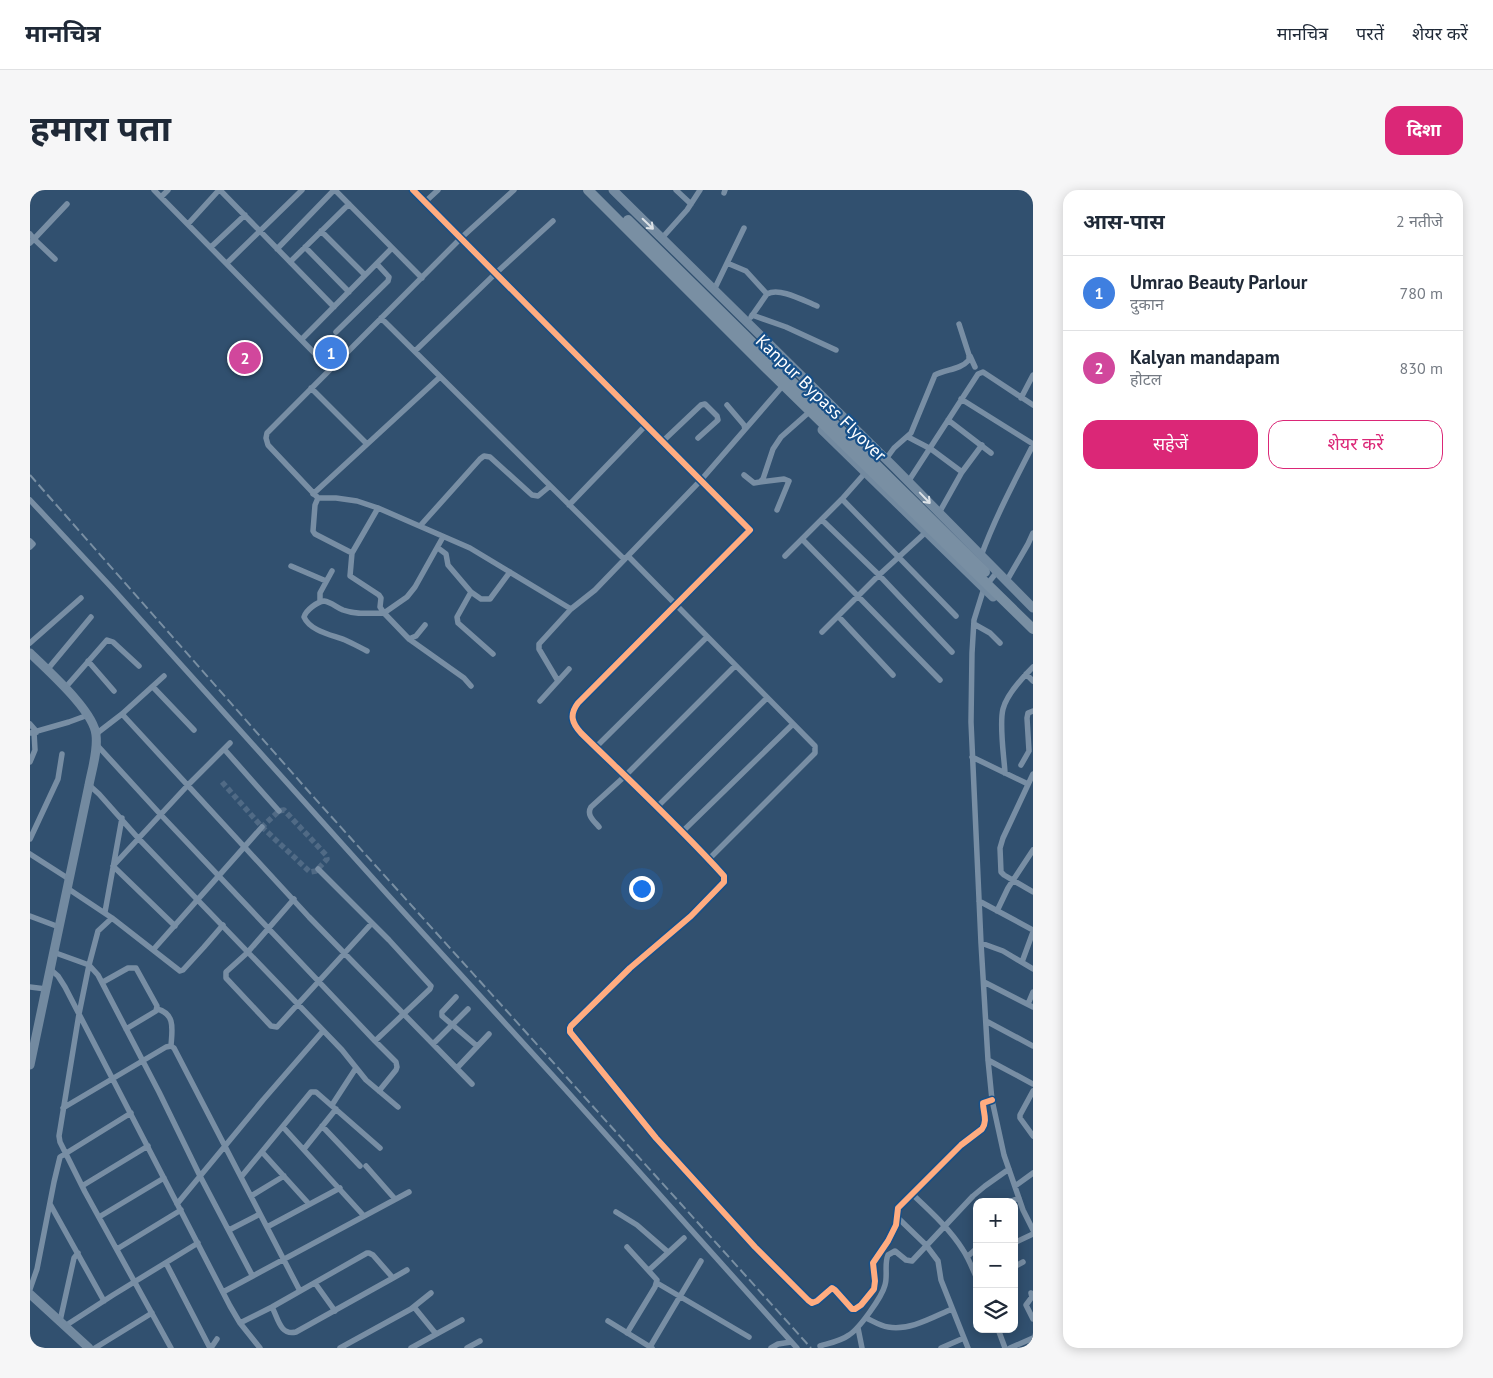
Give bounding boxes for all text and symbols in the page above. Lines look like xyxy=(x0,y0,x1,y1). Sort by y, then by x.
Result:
text: मानचित्र xyxy=(25,18,101,49)
text: मानचित्र xyxy=(1277,22,1328,45)
text: परतें xyxy=(1356,22,1384,45)
text: शेयर करें xyxy=(1412,22,1468,45)
text: हमारा पता xyxy=(30,105,171,151)
button: दिशा xyxy=(1385,106,1463,155)
text: आस-पास xyxy=(1083,208,1165,235)
text: 2 नतीजे xyxy=(1396,211,1443,231)
one-way arrow xyxy=(641,218,654,230)
text: Umrao Beauty Parlour xyxy=(1130,270,1307,294)
text: 1 xyxy=(1094,283,1104,303)
text: 780 m xyxy=(1400,283,1443,303)
text: दुकान xyxy=(1130,294,1164,314)
street label: Kanpur Bypass Flyover xyxy=(751,329,892,466)
pin: 1 xyxy=(315,334,347,372)
pin: 2 xyxy=(229,339,261,377)
text: Kalyan mandapam xyxy=(1130,345,1280,369)
text: 2 xyxy=(1094,358,1104,378)
text: 830 m xyxy=(1400,358,1443,378)
text: होटल xyxy=(1130,369,1162,389)
button: सहेजें xyxy=(1083,420,1258,469)
button: शेयर करें xyxy=(1268,420,1443,469)
one-way arrow xyxy=(918,492,930,504)
your location xyxy=(629,876,655,902)
map controls xyxy=(973,1198,1018,1333)
button: + xyxy=(973,1198,1018,1243)
button: − xyxy=(973,1243,1018,1288)
button: layers xyxy=(973,1288,1018,1333)

